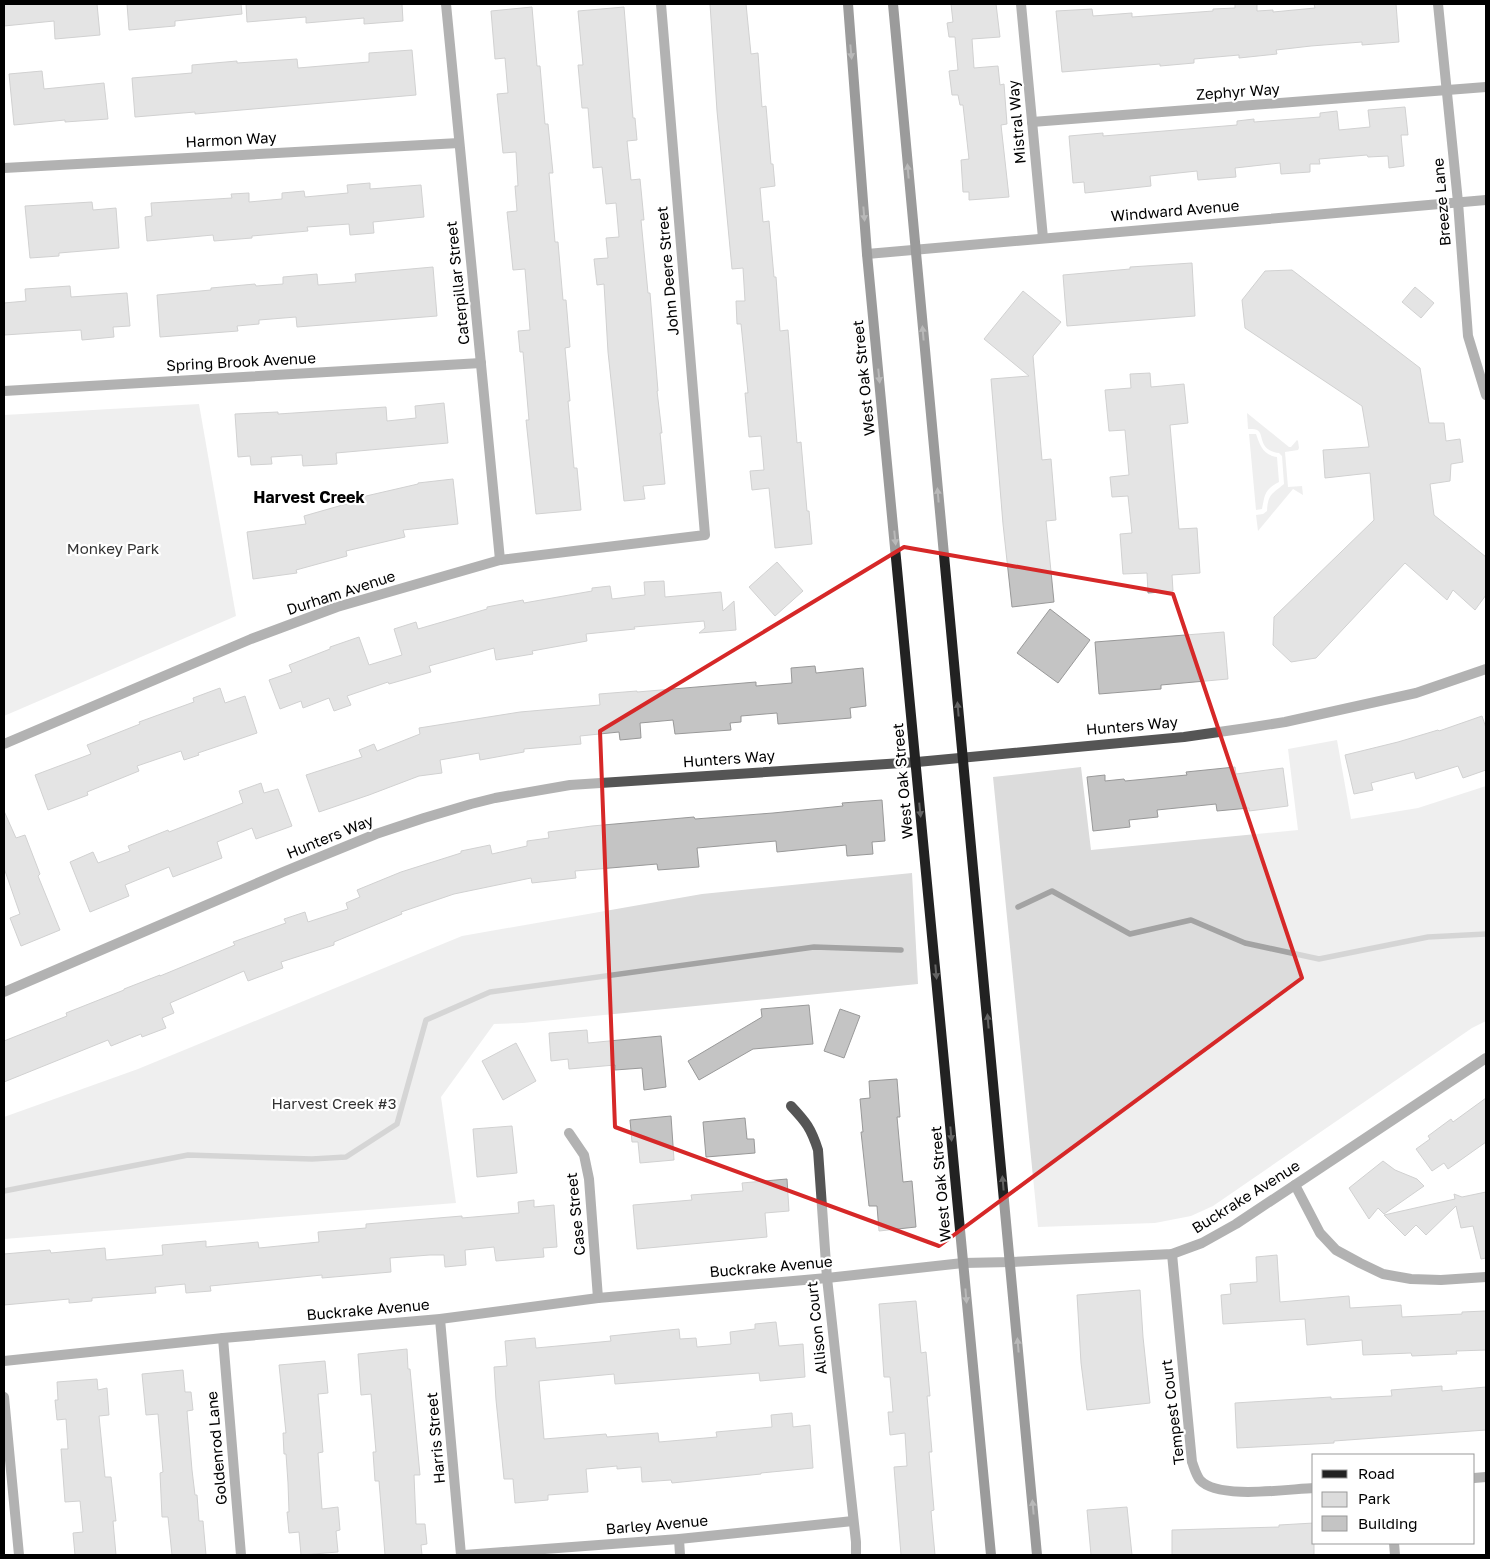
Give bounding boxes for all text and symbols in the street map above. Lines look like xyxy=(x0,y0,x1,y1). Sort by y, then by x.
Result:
one-way arrow xyxy=(848,45,856,61)
street label: Mistral Way xyxy=(1003,79,1029,165)
street label: Zephyr Way xyxy=(1195,79,1281,103)
street label: Harmon Way xyxy=(185,128,278,150)
street label: Breeze Lane xyxy=(1428,157,1454,247)
one-way arrow xyxy=(904,163,912,179)
street label: Windward Avenue xyxy=(1110,195,1240,225)
street label: John Deere Street xyxy=(652,206,682,337)
one-way arrow xyxy=(860,207,868,223)
street label: Caterpillar Street xyxy=(442,220,472,346)
street label: West Oak Street xyxy=(848,319,878,437)
one-way arrow xyxy=(919,325,927,341)
street label: Spring Brook Avenue xyxy=(166,348,317,374)
one-way arrow xyxy=(875,368,883,384)
one-way arrow xyxy=(934,486,942,502)
district label: Harvest Creek xyxy=(253,487,366,507)
one-way arrow xyxy=(891,530,899,546)
park label: Monkey Park xyxy=(67,539,160,557)
street label: Durham Avenue xyxy=(284,566,398,618)
one-way arrow xyxy=(954,701,962,717)
street label: Hunters Way xyxy=(1085,712,1179,738)
street label: West Oak Street xyxy=(888,722,916,840)
street label: Hunters Way xyxy=(682,746,776,770)
one-way arrow xyxy=(916,803,924,819)
street label: Hunters Way xyxy=(284,810,376,862)
one-way arrow xyxy=(932,964,940,980)
one-way arrow xyxy=(984,1013,992,1029)
park label: Harvest Creek #3 xyxy=(271,1094,397,1112)
street label: West Oak Street xyxy=(926,1125,954,1243)
one-way arrow xyxy=(947,1126,955,1142)
street label: Buckrake Avenue xyxy=(1188,1156,1303,1237)
street label: Case Street xyxy=(562,1172,588,1257)
one-way arrow xyxy=(999,1175,1007,1191)
street label: Buckrake Avenue xyxy=(709,1252,834,1280)
street label: Allison Court xyxy=(802,1281,830,1376)
one-way arrow xyxy=(963,1288,971,1304)
street label: Buckrake Avenue xyxy=(306,1295,431,1323)
one-way arrow xyxy=(1014,1337,1022,1353)
street label: Tempest Court xyxy=(1157,1358,1187,1466)
street label: Goldenrod Lane xyxy=(202,1390,230,1506)
street label: Harris Street xyxy=(422,1392,448,1485)
legend xyxy=(1312,1454,1475,1544)
text: Road xyxy=(1358,1464,1395,1482)
text: Park xyxy=(1358,1489,1391,1507)
one-way arrow xyxy=(1028,1498,1036,1514)
street label: Barley Avenue xyxy=(605,1511,709,1537)
text: Building xyxy=(1358,1514,1418,1532)

